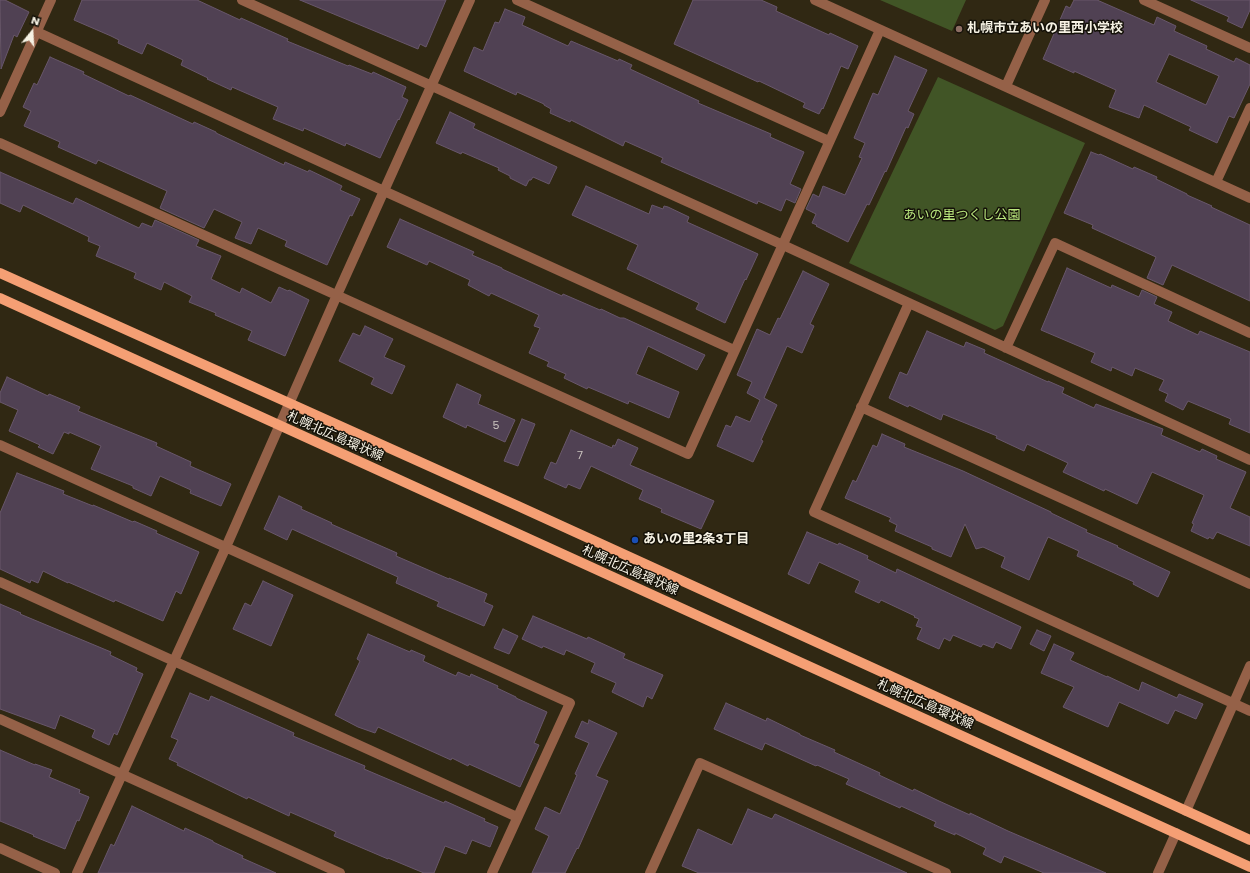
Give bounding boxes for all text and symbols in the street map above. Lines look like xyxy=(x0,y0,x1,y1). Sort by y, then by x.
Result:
north arrow xyxy=(12,12,52,52)
text: N xyxy=(29,12,42,29)
place label: 札幌市立あいの里西小学校 xyxy=(967,21,1123,37)
marker: 札幌市立あいの里西小学校 xyxy=(954,24,964,34)
park label: あいの里つくし公園 xyxy=(904,208,1020,224)
street label: 札幌北広島環状線 xyxy=(284,409,386,465)
house number: 5 xyxy=(493,419,499,433)
house number: 7 xyxy=(577,449,583,463)
place label: あいの里2条3丁目 xyxy=(643,532,749,548)
marker: あいの里2条3丁目 xyxy=(630,535,640,545)
street label: 札幌北広島環状線 xyxy=(579,543,681,599)
street label: 札幌北広島環状線 xyxy=(874,677,976,733)

